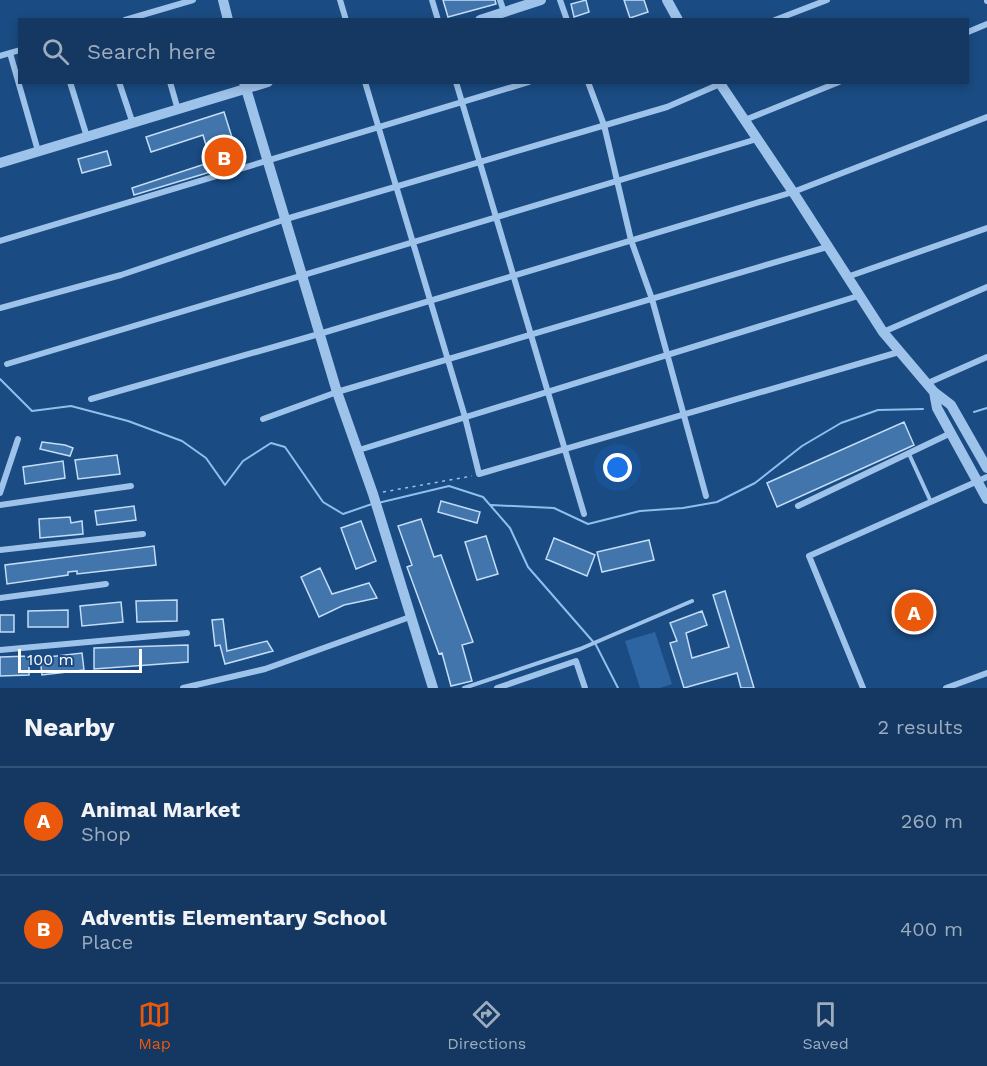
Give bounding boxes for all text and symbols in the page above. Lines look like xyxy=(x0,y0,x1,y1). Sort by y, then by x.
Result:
search box xyxy=(18,18,969,84)
icon: search xyxy=(39,35,72,68)
text: Search here xyxy=(87,39,216,64)
pin: B xyxy=(204,134,244,180)
your location xyxy=(603,453,632,482)
pin: A xyxy=(894,590,934,634)
scale bar xyxy=(18,646,142,674)
text: 100 m xyxy=(27,650,74,669)
text: Nearby xyxy=(24,712,115,742)
text: 2 results xyxy=(878,715,963,739)
text: Animal Market xyxy=(81,797,240,822)
text: A xyxy=(37,809,50,833)
text: 260 m xyxy=(901,809,963,833)
text: Shop xyxy=(81,822,131,846)
text: Adventis Elementary School xyxy=(81,905,387,930)
text: B xyxy=(37,917,50,941)
text: 400 m xyxy=(900,917,963,941)
text: Place xyxy=(81,930,133,954)
tab: Map xyxy=(138,998,171,1053)
tab: Directions xyxy=(447,998,526,1053)
tab: Saved xyxy=(802,998,849,1053)

